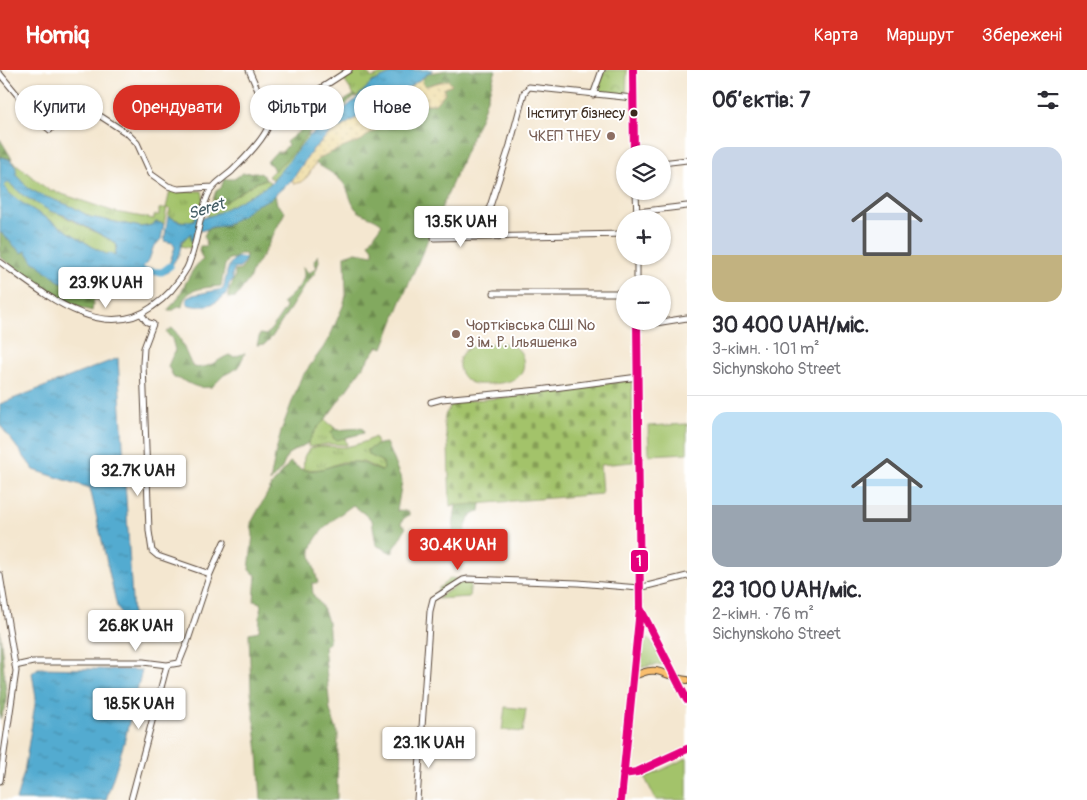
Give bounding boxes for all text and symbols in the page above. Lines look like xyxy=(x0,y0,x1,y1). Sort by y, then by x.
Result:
text: Homiq xyxy=(25,21,89,50)
text: Карта xyxy=(814,24,858,47)
text: Маршрут xyxy=(886,24,954,47)
text: Збережені xyxy=(982,24,1062,47)
chip: Купити xyxy=(15,85,103,130)
chip: Орендувати xyxy=(113,85,240,130)
chip: Фільтри xyxy=(250,85,344,130)
chip: Нове xyxy=(354,85,429,130)
icon: filters xyxy=(1034,86,1062,114)
text: Об’єктів: 7 xyxy=(712,87,810,114)
place label: Інститут бізнесу xyxy=(527,105,625,122)
marker: Інститут бізнесу xyxy=(629,108,639,118)
place label: ЧКЕП ТНЕУ xyxy=(529,127,601,146)
marker: ЧКЕП ТНЕУ xyxy=(605,130,617,142)
map controls xyxy=(616,145,671,330)
button: layers xyxy=(616,145,671,200)
icon: home xyxy=(842,179,932,269)
water label: Seret xyxy=(186,194,228,224)
pin: 13.5K UAH xyxy=(404,206,518,248)
button: + xyxy=(616,210,671,265)
text: 13.5K UAH xyxy=(425,212,497,232)
pin: 23.9K UAH xyxy=(49,266,163,309)
text: 23.9K UAH xyxy=(69,273,143,293)
button: − xyxy=(616,275,671,330)
text: 30 400 UAH/міс. xyxy=(712,312,869,339)
place label: Чортківська СШІ № 3 ім. Р. Ільяшенка xyxy=(466,316,595,352)
marker: Чортківська СШІ № 3 ім. Р. Ільяшенка xyxy=(450,328,462,340)
text: 3-кімн. · 101 m² xyxy=(712,339,820,359)
text: Sichynskoho Street xyxy=(712,359,841,379)
icon: home xyxy=(842,445,932,535)
pin: 32.7K UAH xyxy=(81,454,195,497)
text: 32.7K UAH xyxy=(101,461,175,481)
pin: 30.4K UAH xyxy=(401,528,515,571)
text: 30.4K UAH xyxy=(420,535,496,555)
line badge: 1 xyxy=(630,549,649,573)
text: 1 xyxy=(636,553,642,570)
text: 23 100 UAH/міс. xyxy=(712,577,862,604)
text: 2-кімн. · 76 m² xyxy=(712,604,814,624)
pin: 26.8K UAH xyxy=(79,610,193,652)
text: 26.8K UAH xyxy=(99,616,173,636)
text: Sichynskoho Street xyxy=(712,624,841,644)
pin: 18.5K UAH xyxy=(82,688,196,730)
text: 18.5K UAH xyxy=(104,694,174,714)
pin: 23.1K UAH xyxy=(372,726,486,769)
text: 23.1K UAH xyxy=(393,733,465,753)

